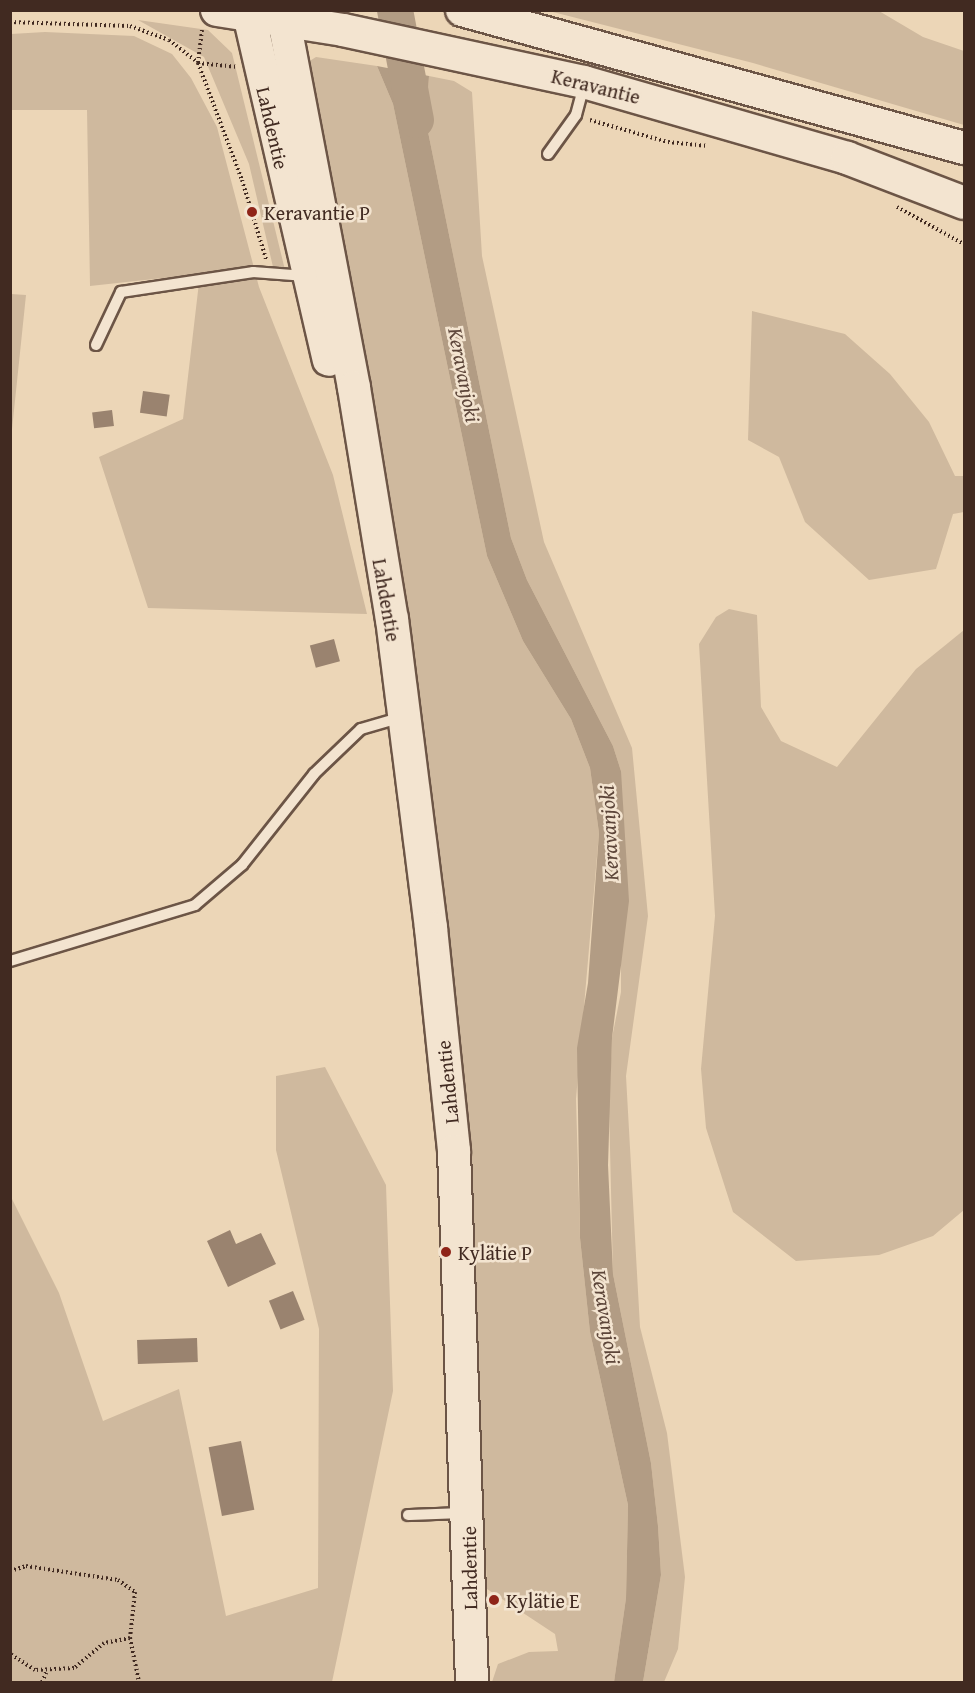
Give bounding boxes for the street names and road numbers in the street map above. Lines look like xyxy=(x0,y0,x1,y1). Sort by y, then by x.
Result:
street label: Keravantie xyxy=(549,63,643,109)
street label: Lahdentie xyxy=(252,84,294,172)
street label: Lahdentie xyxy=(368,557,406,643)
street label: Lahdentie xyxy=(431,1039,463,1125)
street label: Lahdentie xyxy=(456,1526,482,1610)

